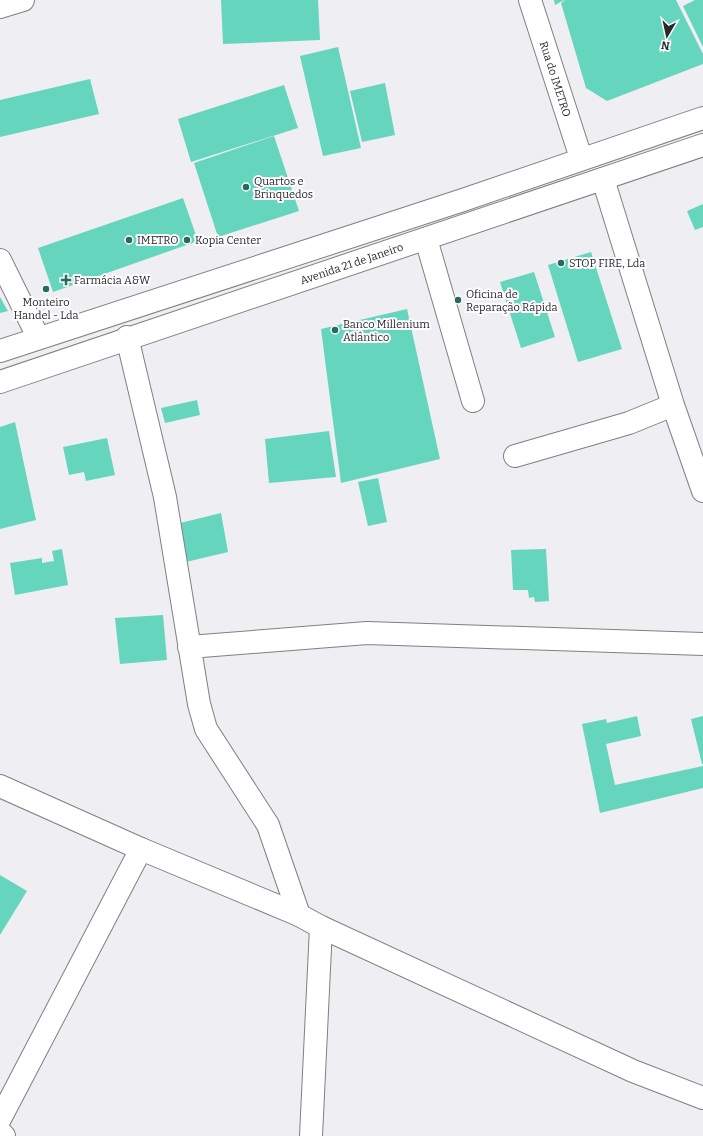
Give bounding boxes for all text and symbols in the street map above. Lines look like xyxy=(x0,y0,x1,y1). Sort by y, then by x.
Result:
north arrow xyxy=(647,16,687,56)
text: N xyxy=(660,38,671,52)
street label: Rua do IMETRO xyxy=(537,40,574,118)
place label: Quartos e Brinquedos xyxy=(254,175,313,201)
marker: Quartos e Brinquedos xyxy=(241,182,251,192)
place label: IMETRO xyxy=(137,234,178,247)
place label: Kopia Center xyxy=(195,234,261,247)
marker: IMETRO xyxy=(124,235,134,245)
marker: Kopia Center xyxy=(182,235,192,245)
street label: Avenida 21 de Janeiro xyxy=(298,240,405,287)
place label: STOP FIRE, Lda xyxy=(569,257,645,270)
marker: STOP FIRE, Lda xyxy=(556,258,566,268)
place label: Farmácia A&W xyxy=(74,274,151,287)
marker: Farmácia A&W xyxy=(61,275,71,285)
marker: Monteiro Handel - Lda xyxy=(41,284,51,294)
place label: Oficina de Reparação Rápida xyxy=(466,288,557,314)
marker: Oficina de Reparação Rápida xyxy=(453,295,463,305)
place label: Monteiro Handel - Lda xyxy=(13,296,79,322)
place label: Banco Millenium Atlântico xyxy=(343,318,430,344)
marker: Banco Millenium Atlântico xyxy=(330,325,340,335)

